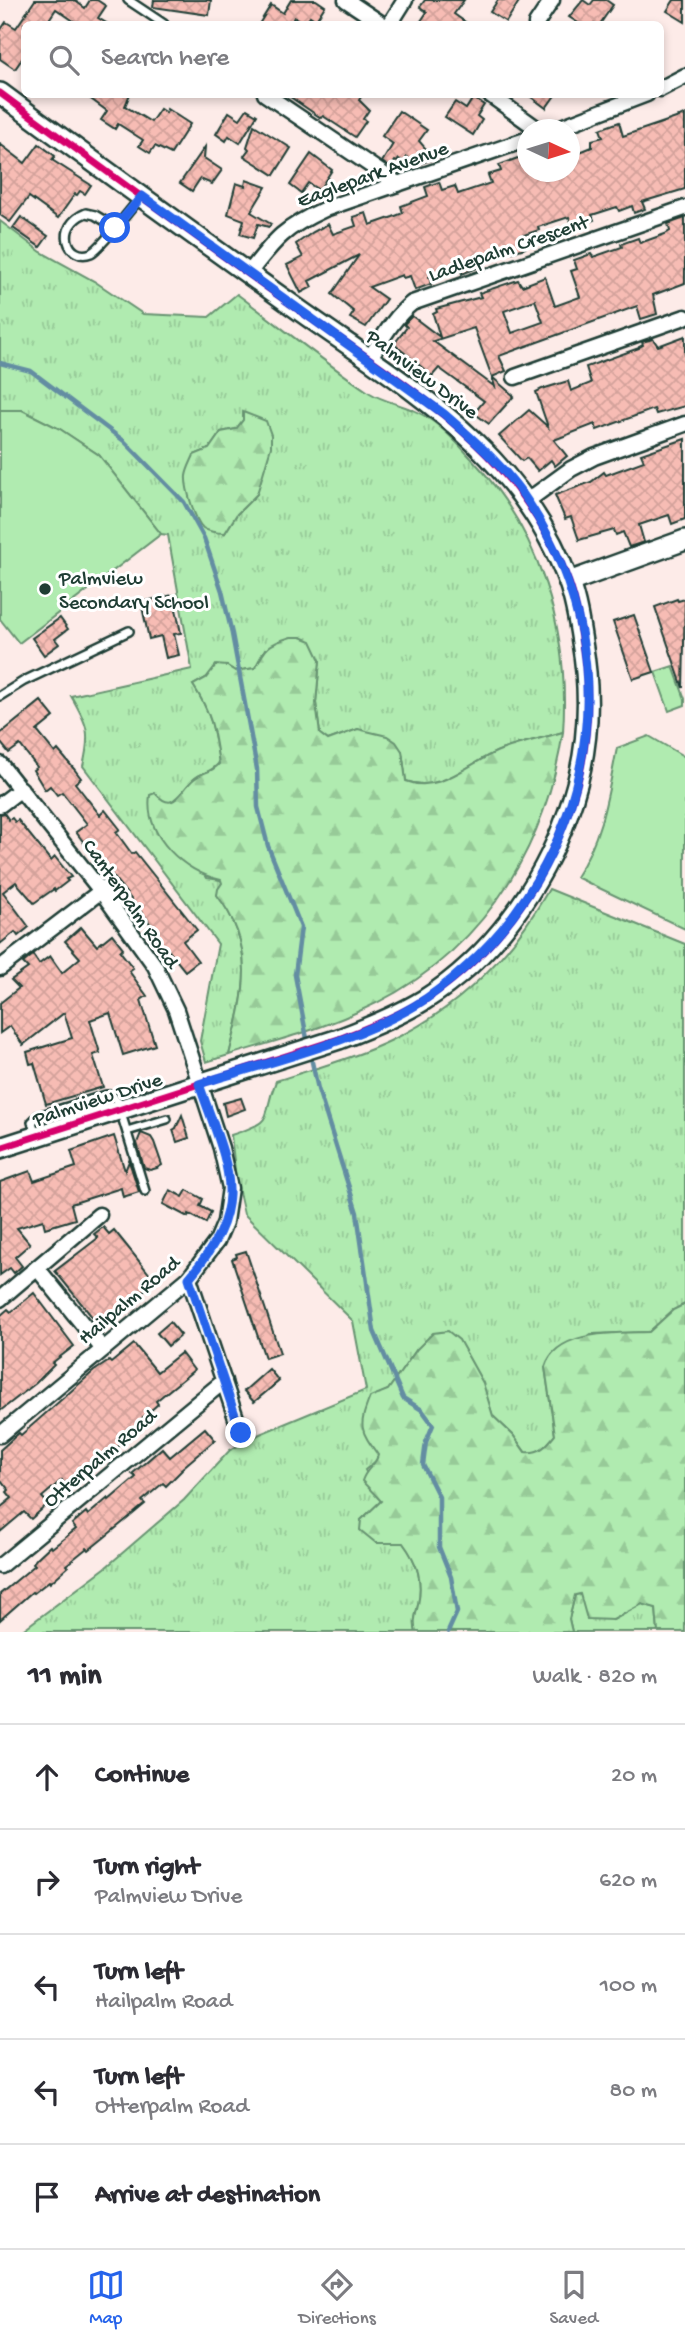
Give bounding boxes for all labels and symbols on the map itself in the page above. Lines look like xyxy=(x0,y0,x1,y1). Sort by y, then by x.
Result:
north arrow xyxy=(517,119,580,182)
street label: Eaglepark Avenue xyxy=(294,137,453,215)
street label: Ladlepalm Crescent xyxy=(426,210,595,289)
route start xyxy=(99,212,130,243)
street label: Palmview Drive xyxy=(359,325,483,427)
place label: Palmview Secondary School xyxy=(58,568,209,617)
marker: Palmview Secondary School xyxy=(37,581,53,597)
street label: Canterpalm Road xyxy=(75,835,184,976)
street label: Palmview Drive xyxy=(29,1068,167,1134)
street label: Hailpalm Road xyxy=(74,1251,188,1351)
street label: Otterpalm Road xyxy=(39,1404,164,1514)
route end xyxy=(225,1417,256,1448)

